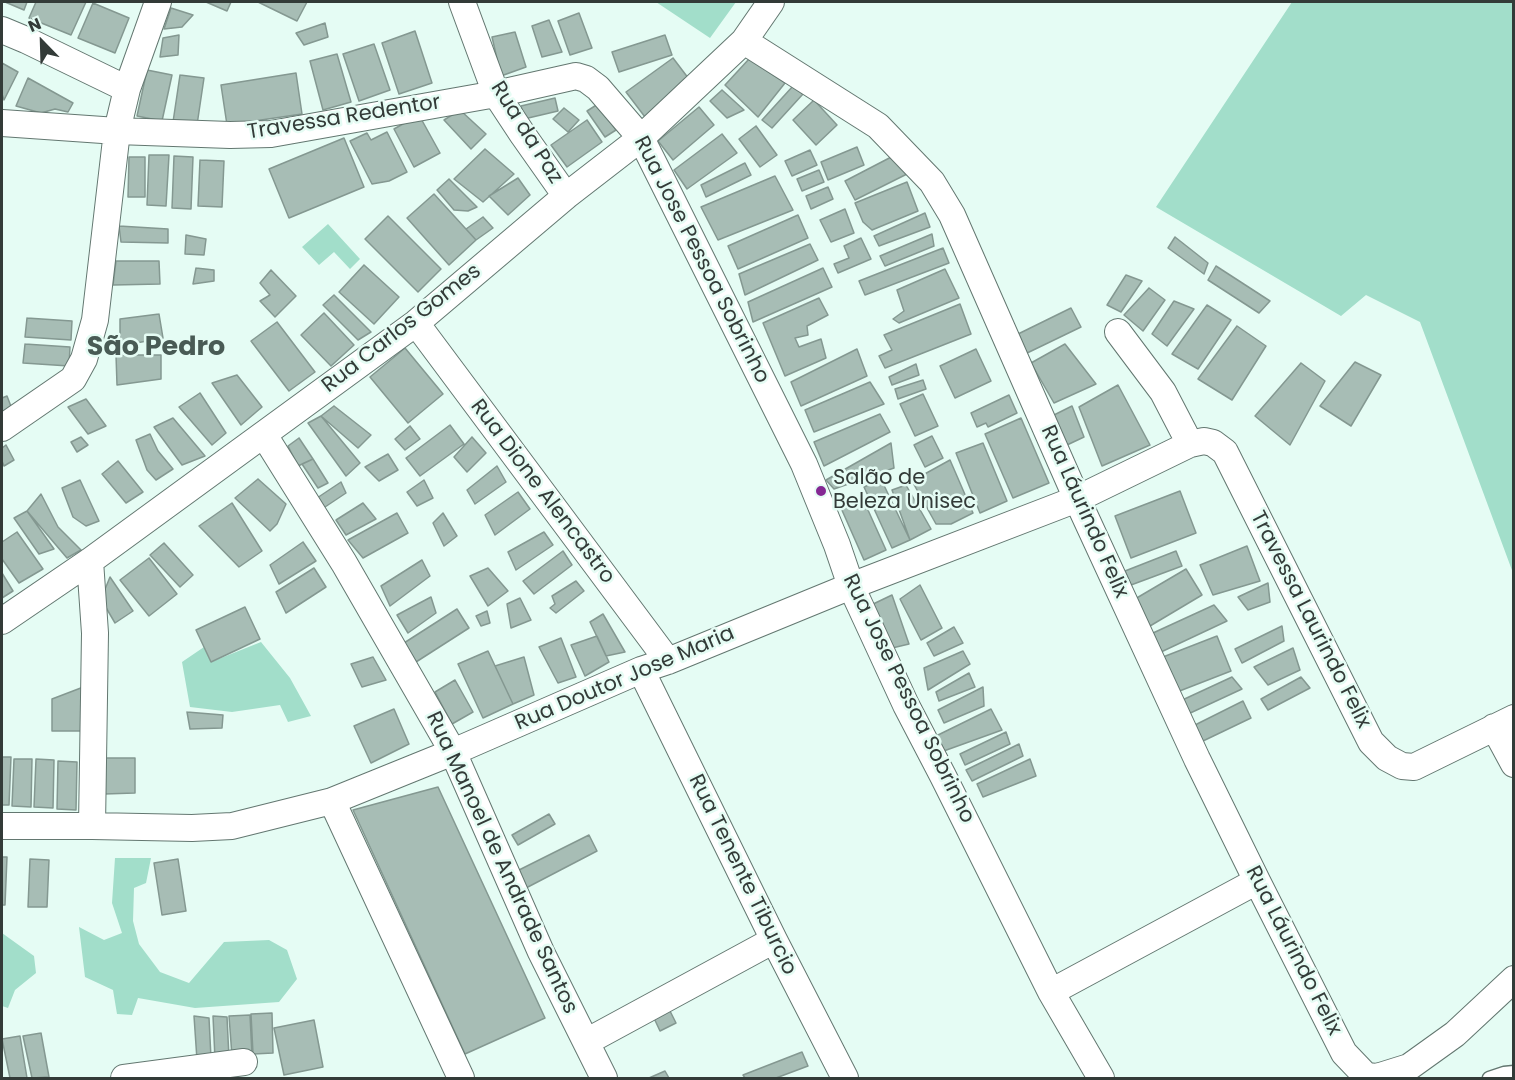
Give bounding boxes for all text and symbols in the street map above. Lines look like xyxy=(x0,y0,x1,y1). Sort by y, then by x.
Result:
north arrow xyxy=(12,12,72,72)
text: N xyxy=(25,12,45,38)
street label: Rua da Paz xyxy=(485,77,567,189)
street label: Travessa Redentor xyxy=(246,90,442,146)
street label: Rua Jose Pessoa Sobrinho xyxy=(628,132,774,388)
street label: Rua Carlos Gomes xyxy=(317,259,487,399)
district label: São Pedro xyxy=(87,332,225,364)
street label: Rua Dione Alencastro xyxy=(464,395,620,589)
street label: Rua Láurindo Felix xyxy=(1035,422,1133,602)
place label: Salão de Beleza Unisec xyxy=(833,466,976,516)
marker: Salão de Beleza Unisec xyxy=(814,484,828,498)
street label: Travessa Laurindo Felix xyxy=(1244,507,1376,733)
street label: Rua Jose Pessoa Sobrinho xyxy=(837,570,979,828)
street label: Rua Doutor Jose Maria xyxy=(512,621,738,737)
street label: Rua Manoel de Andrade Santos xyxy=(420,708,582,1018)
street label: Rua Tenente Tiburcio xyxy=(682,771,802,979)
street label: Rua Láurindo Felix xyxy=(1239,862,1347,1040)

